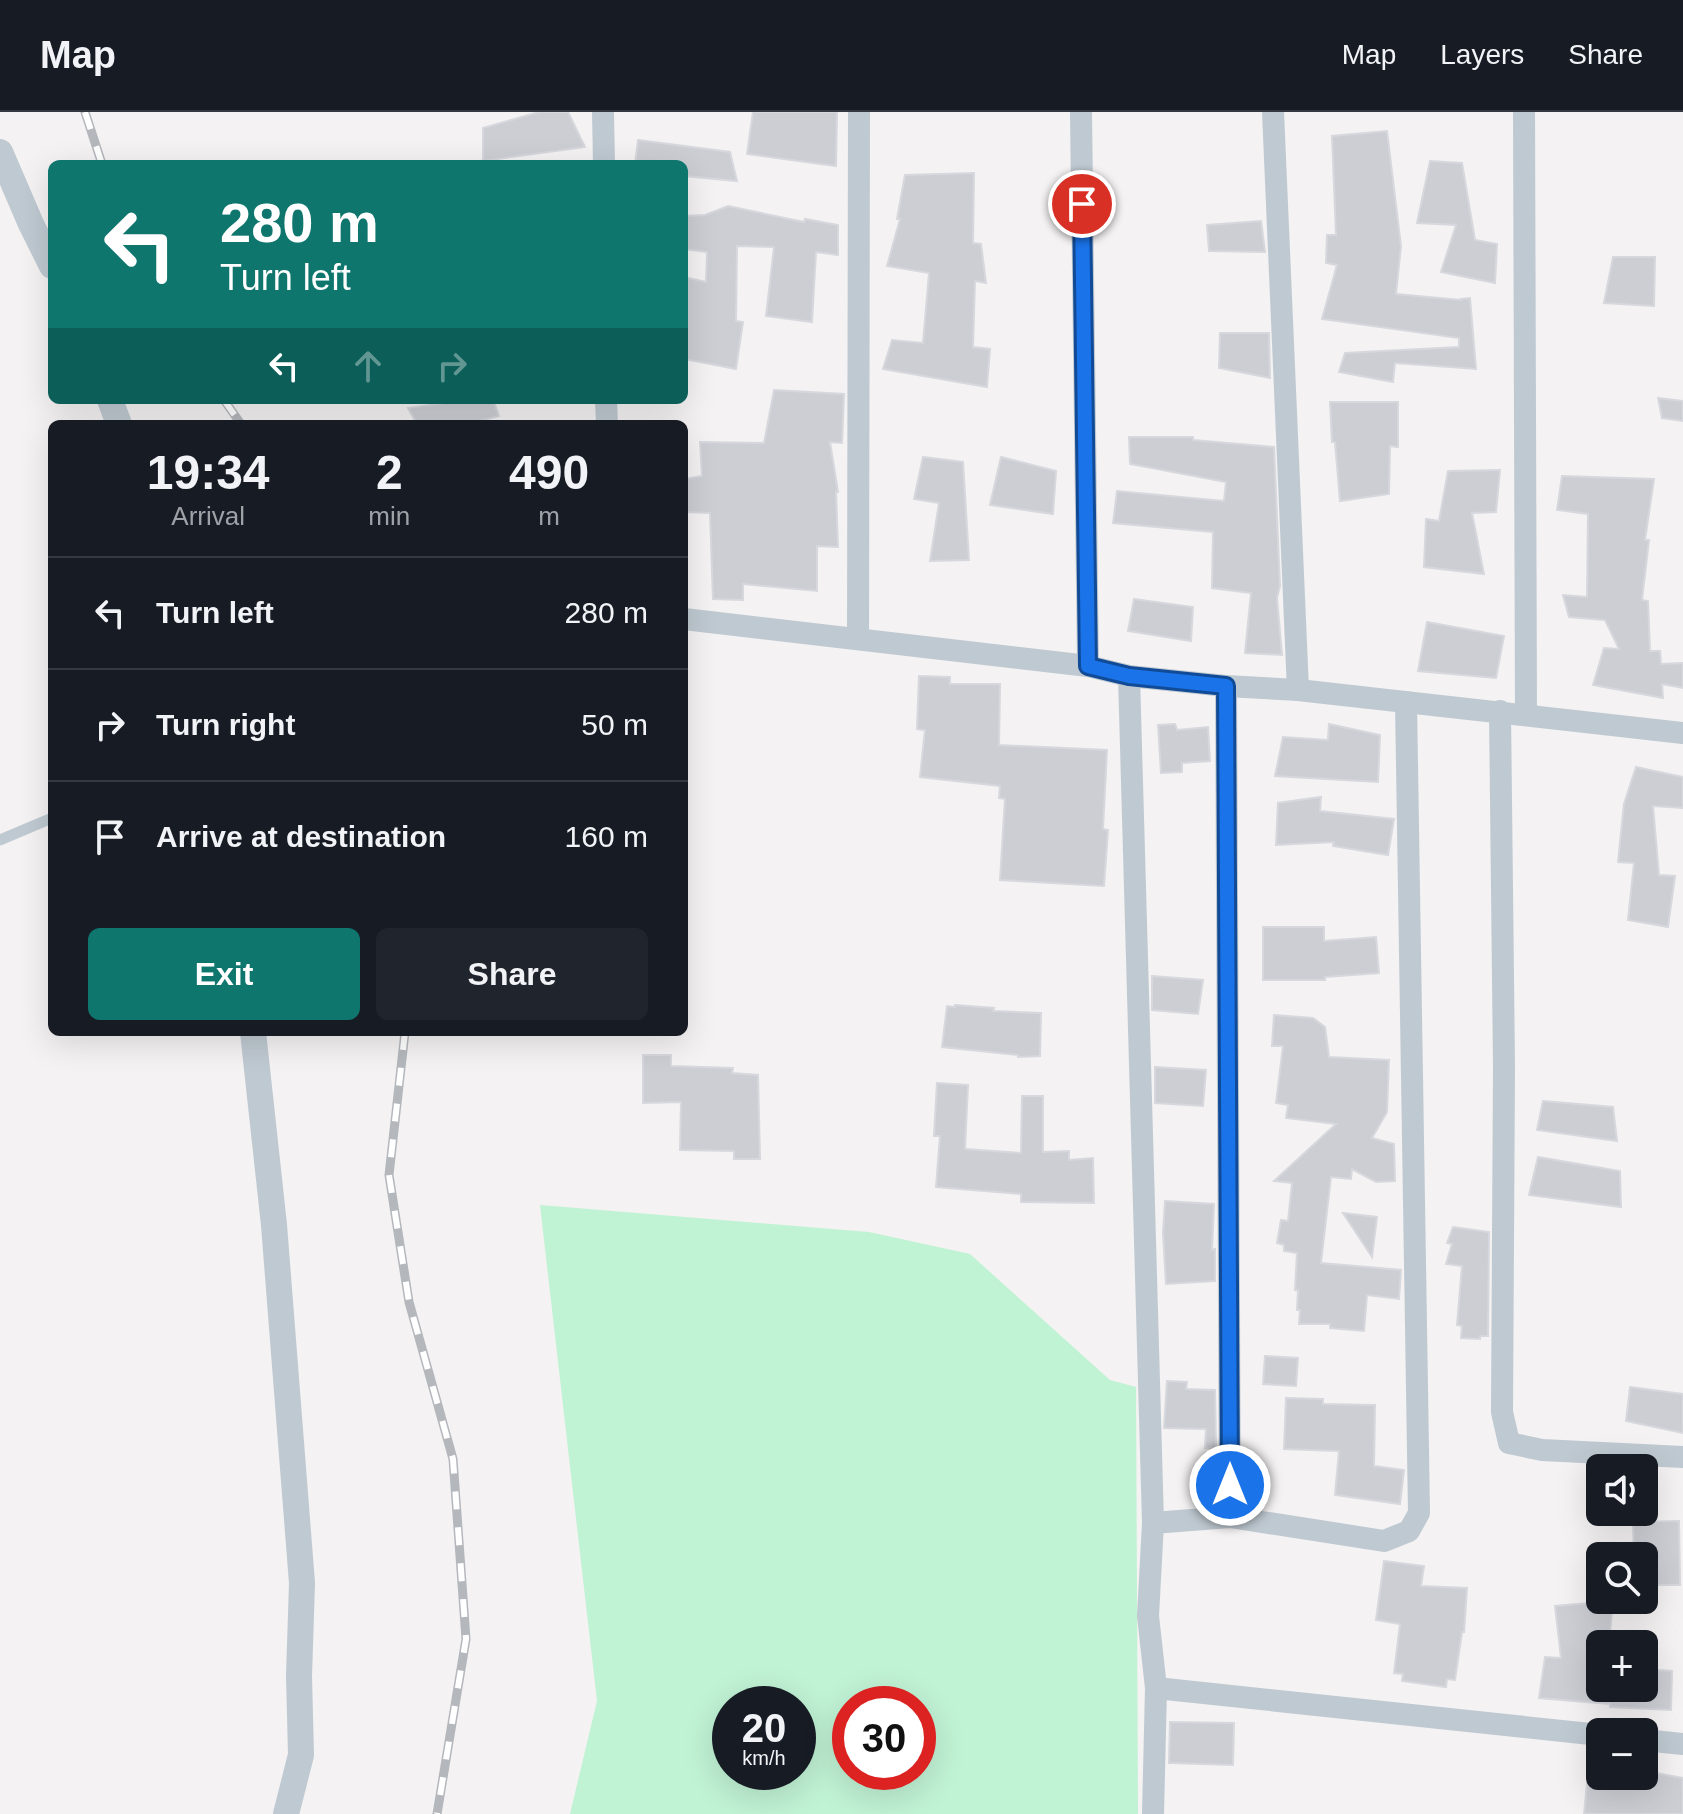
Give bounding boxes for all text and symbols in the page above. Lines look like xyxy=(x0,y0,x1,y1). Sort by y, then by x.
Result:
text: Map xyxy=(40,34,116,76)
text: Map xyxy=(1342,39,1396,70)
text: Layers xyxy=(1440,39,1524,70)
text: Share xyxy=(1568,39,1643,70)
pin xyxy=(1048,170,1116,238)
icon: arrive xyxy=(1060,182,1104,226)
text: 280 m xyxy=(220,191,379,254)
icon: left xyxy=(88,192,192,296)
text: Turn left xyxy=(220,257,351,298)
icon: left xyxy=(262,344,306,388)
icon: ahead xyxy=(346,344,390,388)
icon: right xyxy=(430,344,474,388)
text: 19:34 xyxy=(147,446,270,499)
text: 2 xyxy=(376,446,403,499)
text: 490 xyxy=(509,446,589,499)
text: Arrival xyxy=(171,501,245,531)
text: min xyxy=(368,501,410,531)
text: m xyxy=(538,501,560,531)
icon: left xyxy=(88,591,132,635)
text: Turn left xyxy=(156,596,274,629)
text: 280 m xyxy=(565,596,648,629)
icon: right xyxy=(88,703,132,747)
text: Turn right xyxy=(156,708,295,741)
text: 50 m xyxy=(581,708,648,741)
icon: arrive xyxy=(88,815,132,859)
text: Arrive at destination xyxy=(156,820,446,853)
text: 160 m xyxy=(565,820,648,853)
button: Exit xyxy=(88,928,360,1020)
button: Share xyxy=(376,928,648,1020)
position arrow xyxy=(1188,1443,1272,1527)
map controls xyxy=(1586,1454,1658,1790)
button: sound xyxy=(1586,1454,1658,1526)
button: search xyxy=(1586,1542,1658,1614)
button: + xyxy=(1586,1630,1658,1702)
speed limit sign: 30 xyxy=(832,1686,936,1790)
text: 20 xyxy=(742,1706,786,1750)
button: − xyxy=(1586,1718,1658,1790)
text: km/h xyxy=(742,1747,786,1769)

